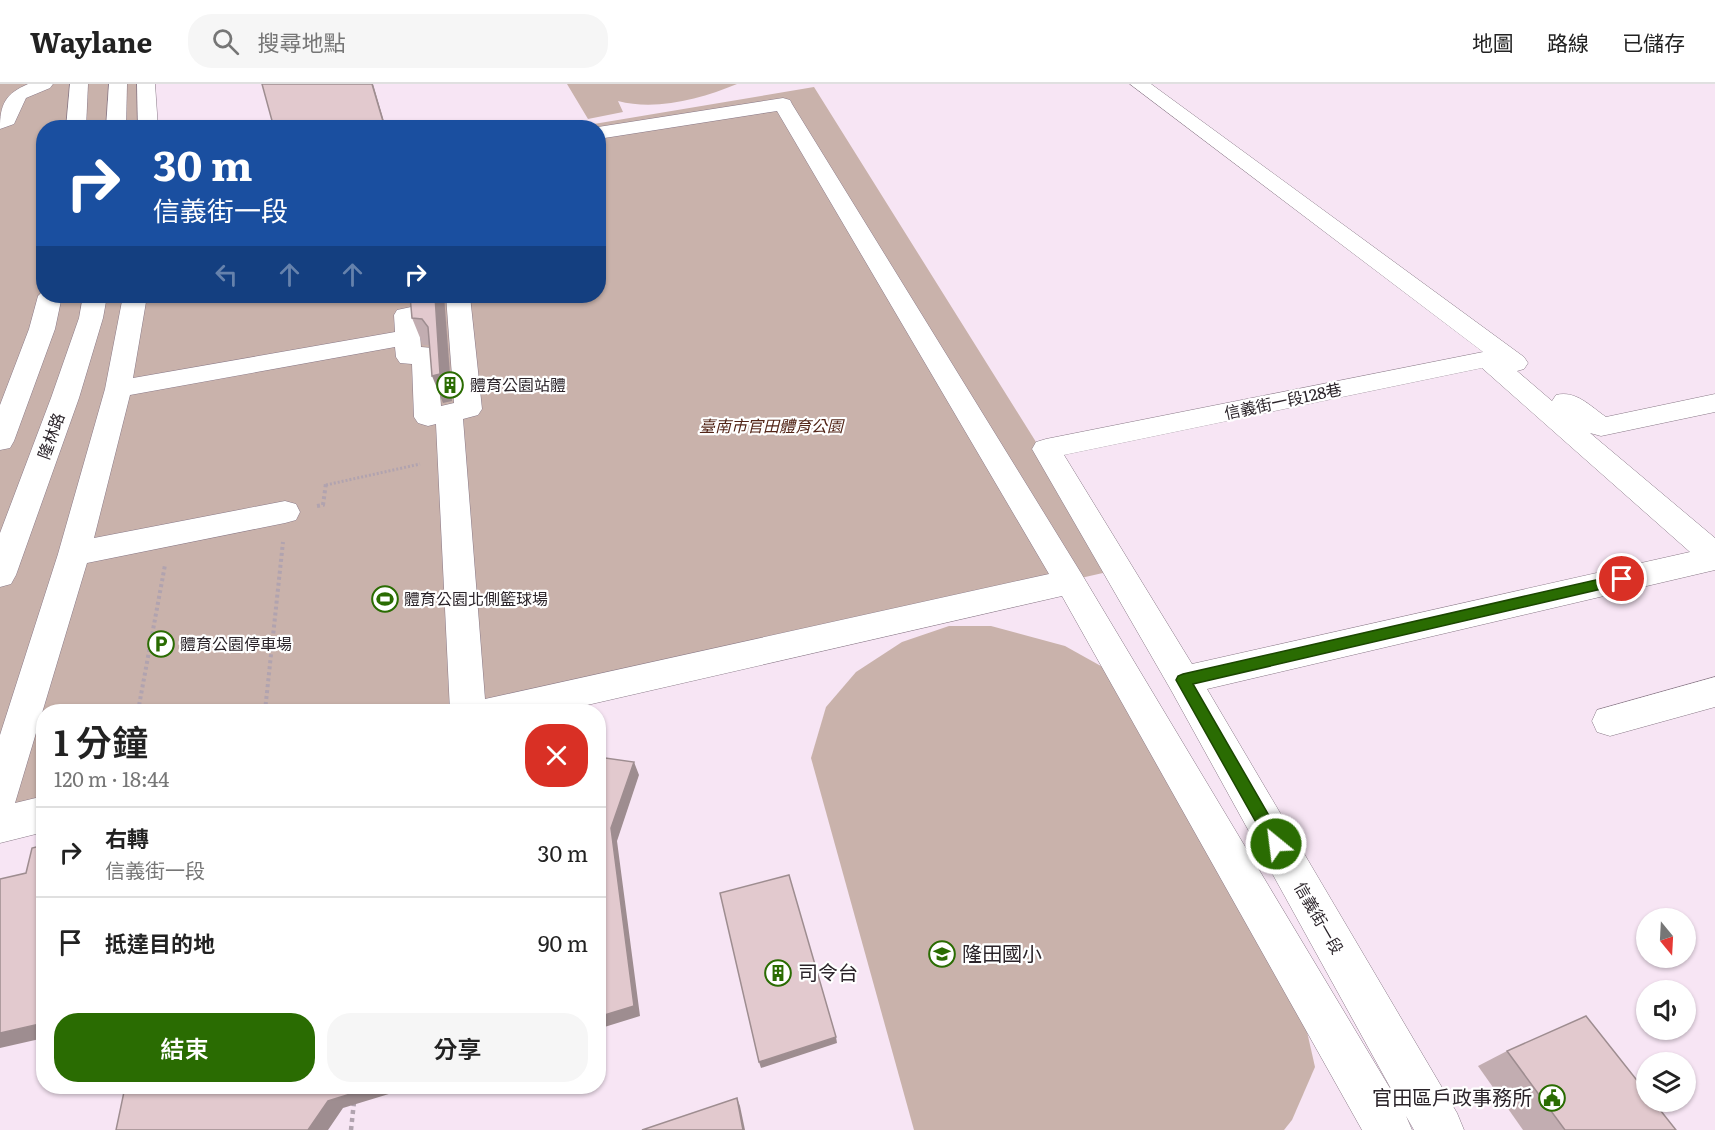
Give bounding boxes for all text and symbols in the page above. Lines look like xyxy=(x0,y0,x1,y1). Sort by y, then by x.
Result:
search box xyxy=(188,14,608,68)
text: Waylane xyxy=(30,20,152,62)
icon: search xyxy=(209,25,242,58)
text: 搜尋地點 xyxy=(257,25,345,58)
text: 地圖 xyxy=(1472,26,1514,57)
text: 路線 xyxy=(1547,26,1589,57)
text: 已儲存 xyxy=(1622,26,1685,57)
text: 30 m xyxy=(153,132,253,194)
icon: right xyxy=(54,144,132,222)
text: 信義街一段 xyxy=(153,189,288,229)
icon: left xyxy=(210,258,243,291)
icon: ahead xyxy=(273,258,306,291)
icon: ahead xyxy=(336,258,369,291)
icon: right xyxy=(399,258,432,291)
building icon: 體育公園站體 xyxy=(435,370,465,400)
place label: 體育公園站體 xyxy=(470,372,566,396)
street label: 信義街一段128巷 xyxy=(1222,376,1344,424)
street label: 隆林路 xyxy=(31,409,70,462)
park label: 臺南市官田體育公園 xyxy=(699,413,845,437)
pin xyxy=(1596,553,1647,604)
icon: arrive xyxy=(1605,562,1638,595)
sports icon: 體育公園北側籃球場 xyxy=(370,584,400,614)
place label: 體育公園北側籃球場 xyxy=(404,586,548,610)
parking icon: 體育公園停車場 xyxy=(146,629,176,659)
place label: 體育公園停車場 xyxy=(180,631,292,655)
text: 1 分鐘 xyxy=(54,714,148,767)
button: close xyxy=(525,724,588,787)
text: 120 m · 18:44 xyxy=(54,763,169,793)
position arrow xyxy=(1244,812,1308,876)
text: 右轉 xyxy=(105,821,149,854)
icon: right xyxy=(54,836,87,869)
text: 30 m xyxy=(538,836,588,869)
text: 信義街一段 xyxy=(105,854,205,884)
street label: 信義街一段 xyxy=(1289,877,1350,958)
north arrow xyxy=(1636,908,1696,968)
map controls xyxy=(1636,908,1696,1112)
icon: arrive xyxy=(54,926,87,959)
text: 抵達目的地 xyxy=(105,926,215,959)
text: 90 m xyxy=(538,926,588,959)
place label: 隆田國小 xyxy=(962,937,1042,967)
school or university icon: 隆田國小 xyxy=(927,939,957,969)
place label: 司令台 xyxy=(798,956,858,986)
building icon: 司令台 xyxy=(763,958,793,988)
button: sound xyxy=(1636,980,1696,1040)
button: 結束 xyxy=(54,1013,315,1082)
button: 分享 xyxy=(327,1013,588,1082)
button: layers xyxy=(1636,1052,1696,1112)
place label: 官田區戶政事務所 xyxy=(1372,1081,1532,1111)
public building icon: 官田區戶政事務所 xyxy=(1537,1083,1567,1113)

